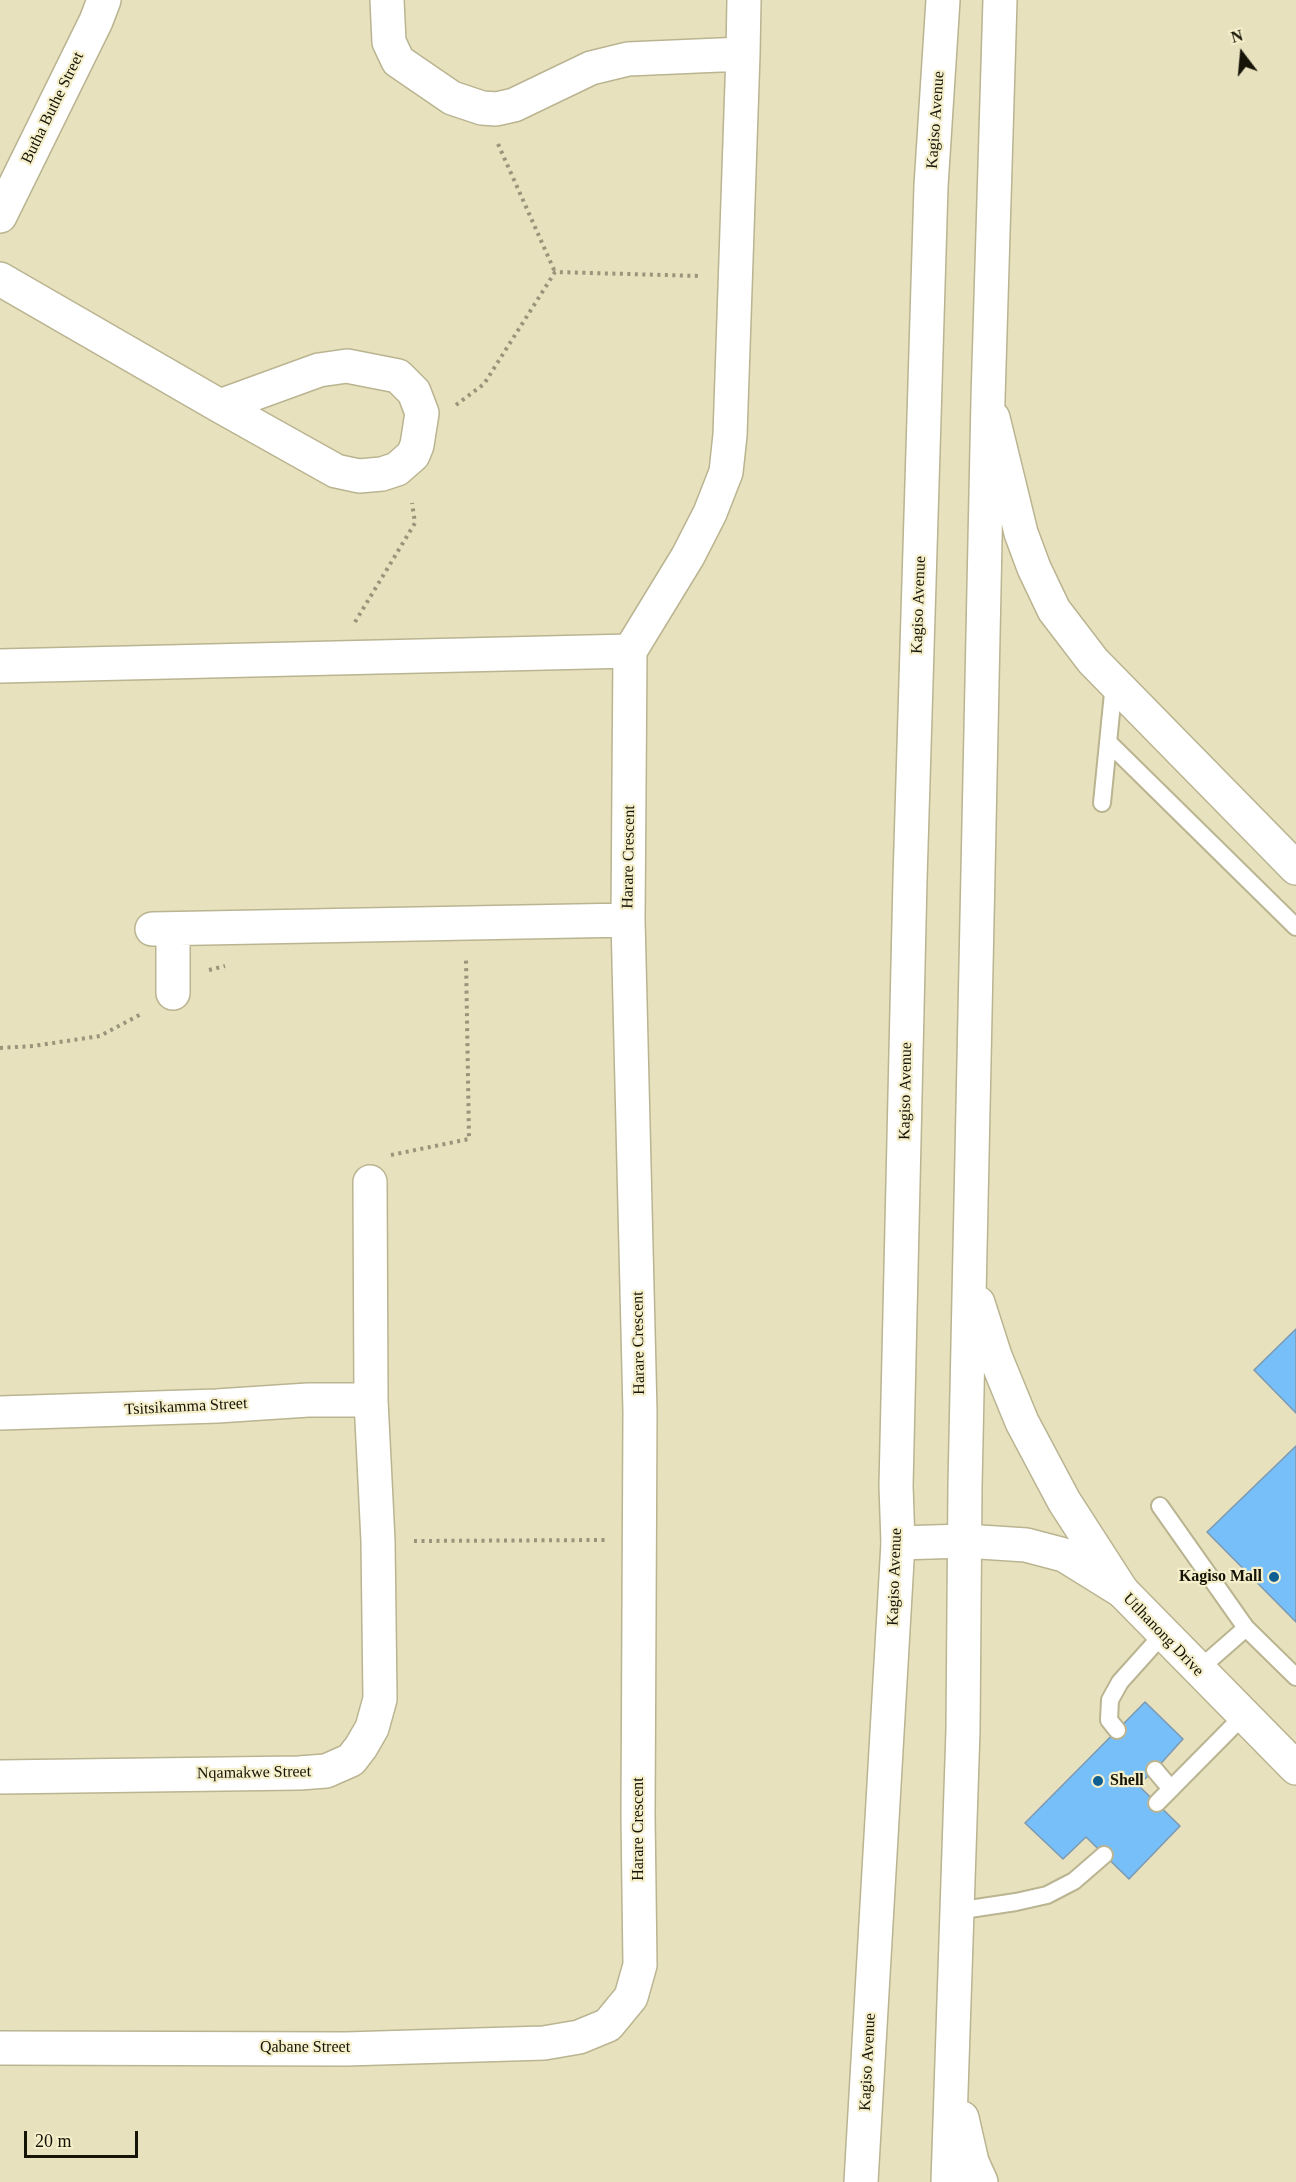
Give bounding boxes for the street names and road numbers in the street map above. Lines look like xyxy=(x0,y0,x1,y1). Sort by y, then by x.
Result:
street label: Butha Buthe Street xyxy=(18,49,88,167)
street label: Kagiso Avenue xyxy=(923,71,949,169)
street label: Kagiso Avenue xyxy=(908,556,930,654)
street label: Harare Crescent xyxy=(618,805,640,909)
street label: Kagiso Avenue xyxy=(896,1042,916,1140)
street label: Harare Crescent xyxy=(628,1291,650,1395)
street label: Tsitsikamma Street xyxy=(124,1394,248,1420)
street label: Kagiso Avenue xyxy=(884,1528,906,1626)
street label: Utlhanong Drive xyxy=(1119,1589,1207,1681)
street label: Nqamakwe Street xyxy=(197,1762,311,1784)
street label: Harare Crescent xyxy=(629,1777,649,1881)
street label: Kagiso Avenue xyxy=(856,2013,880,2111)
street label: Qabane Street xyxy=(260,2038,350,2058)

